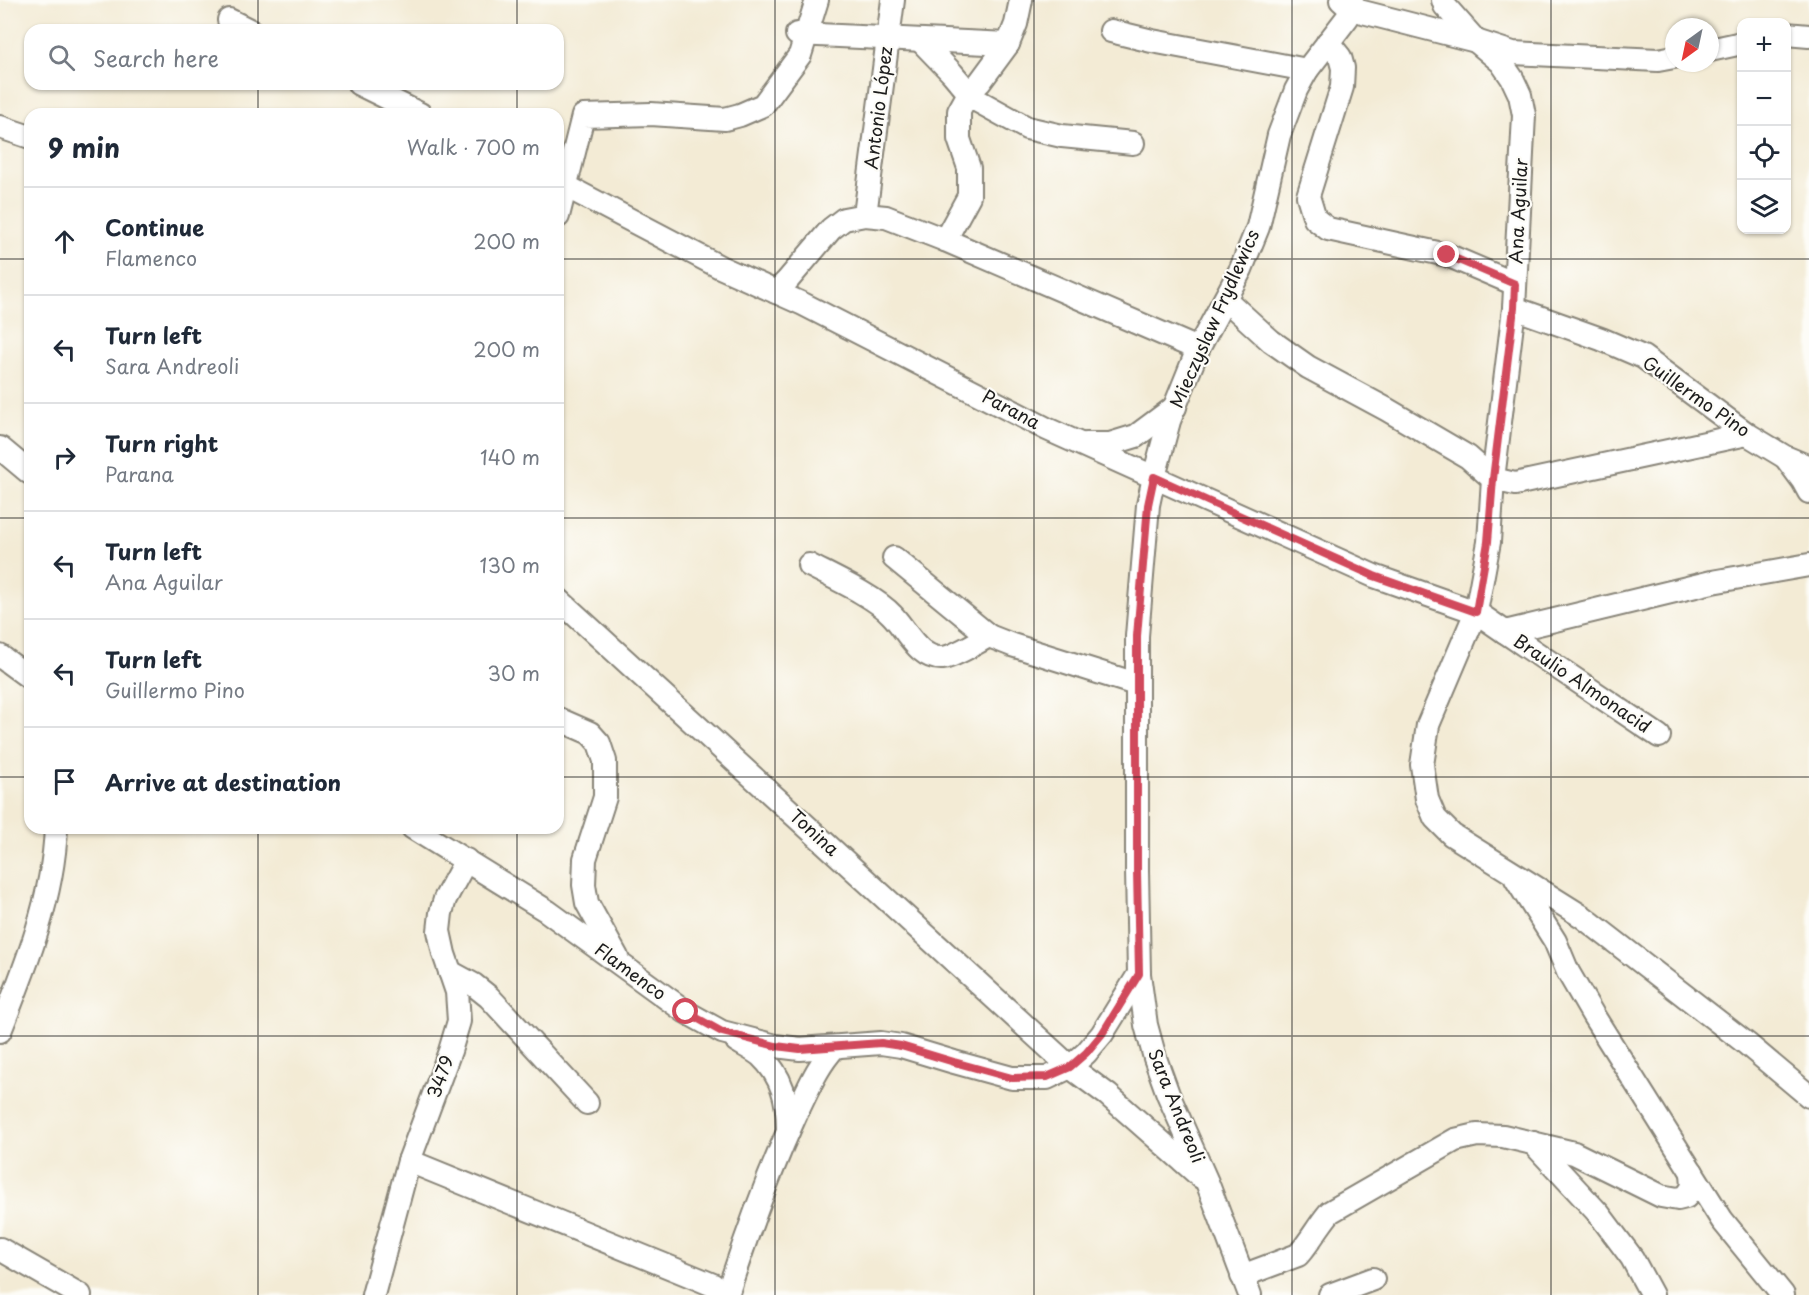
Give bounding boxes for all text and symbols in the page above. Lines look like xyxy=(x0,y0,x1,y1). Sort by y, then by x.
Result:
north arrow xyxy=(1665,18,1719,72)
map controls xyxy=(1737,18,1791,234)
button: + xyxy=(1737,18,1791,72)
search box xyxy=(24,24,564,90)
icon: search xyxy=(45,41,78,74)
text: Search here xyxy=(93,41,219,74)
street label: Antonio López xyxy=(857,44,898,171)
button: − xyxy=(1737,72,1791,126)
button: locate xyxy=(1737,126,1791,180)
text: 9 min xyxy=(48,128,120,167)
text: Walk · 700 m xyxy=(407,132,540,162)
street label: Ana Aguilar xyxy=(1501,156,1534,265)
button: layers xyxy=(1737,180,1791,234)
text: Continue xyxy=(105,210,204,243)
icon: ahead xyxy=(48,225,81,258)
street label: Mieczyslaw Frydlewics xyxy=(1162,225,1265,412)
text: 200 m xyxy=(473,226,540,256)
route end xyxy=(1433,241,1459,267)
text: Flamenco xyxy=(105,243,197,273)
text: Turn left xyxy=(105,318,202,351)
icon: left xyxy=(48,333,81,366)
text: 200 m xyxy=(473,334,540,364)
street label: Guillermo Pino xyxy=(1638,349,1756,443)
text: Sara Andreoli xyxy=(105,351,239,381)
street label: Parana xyxy=(978,382,1046,435)
text: Turn right xyxy=(105,426,218,459)
icon: right xyxy=(48,441,81,474)
text: 140 m xyxy=(480,442,540,472)
text: Parana xyxy=(105,459,174,489)
text: Turn left xyxy=(105,534,202,567)
icon: left xyxy=(48,549,81,582)
text: 130 m xyxy=(480,550,540,580)
text: Ana Aguilar xyxy=(105,567,223,597)
street label: Braulio Almonacid xyxy=(1509,627,1657,739)
text: Turn left xyxy=(105,642,202,675)
icon: left xyxy=(48,657,81,690)
text: 30 m xyxy=(487,658,540,688)
text: Guillermo Pino xyxy=(105,675,245,705)
icon: arrive xyxy=(48,765,81,798)
text: Arrive at destination xyxy=(105,765,341,798)
street label: Tonina xyxy=(784,802,846,862)
street label: Flamenco xyxy=(589,936,672,1006)
route start xyxy=(672,998,698,1024)
street label: Sara Andreoli xyxy=(1142,1044,1213,1167)
street label: 3479 xyxy=(419,1051,460,1102)

